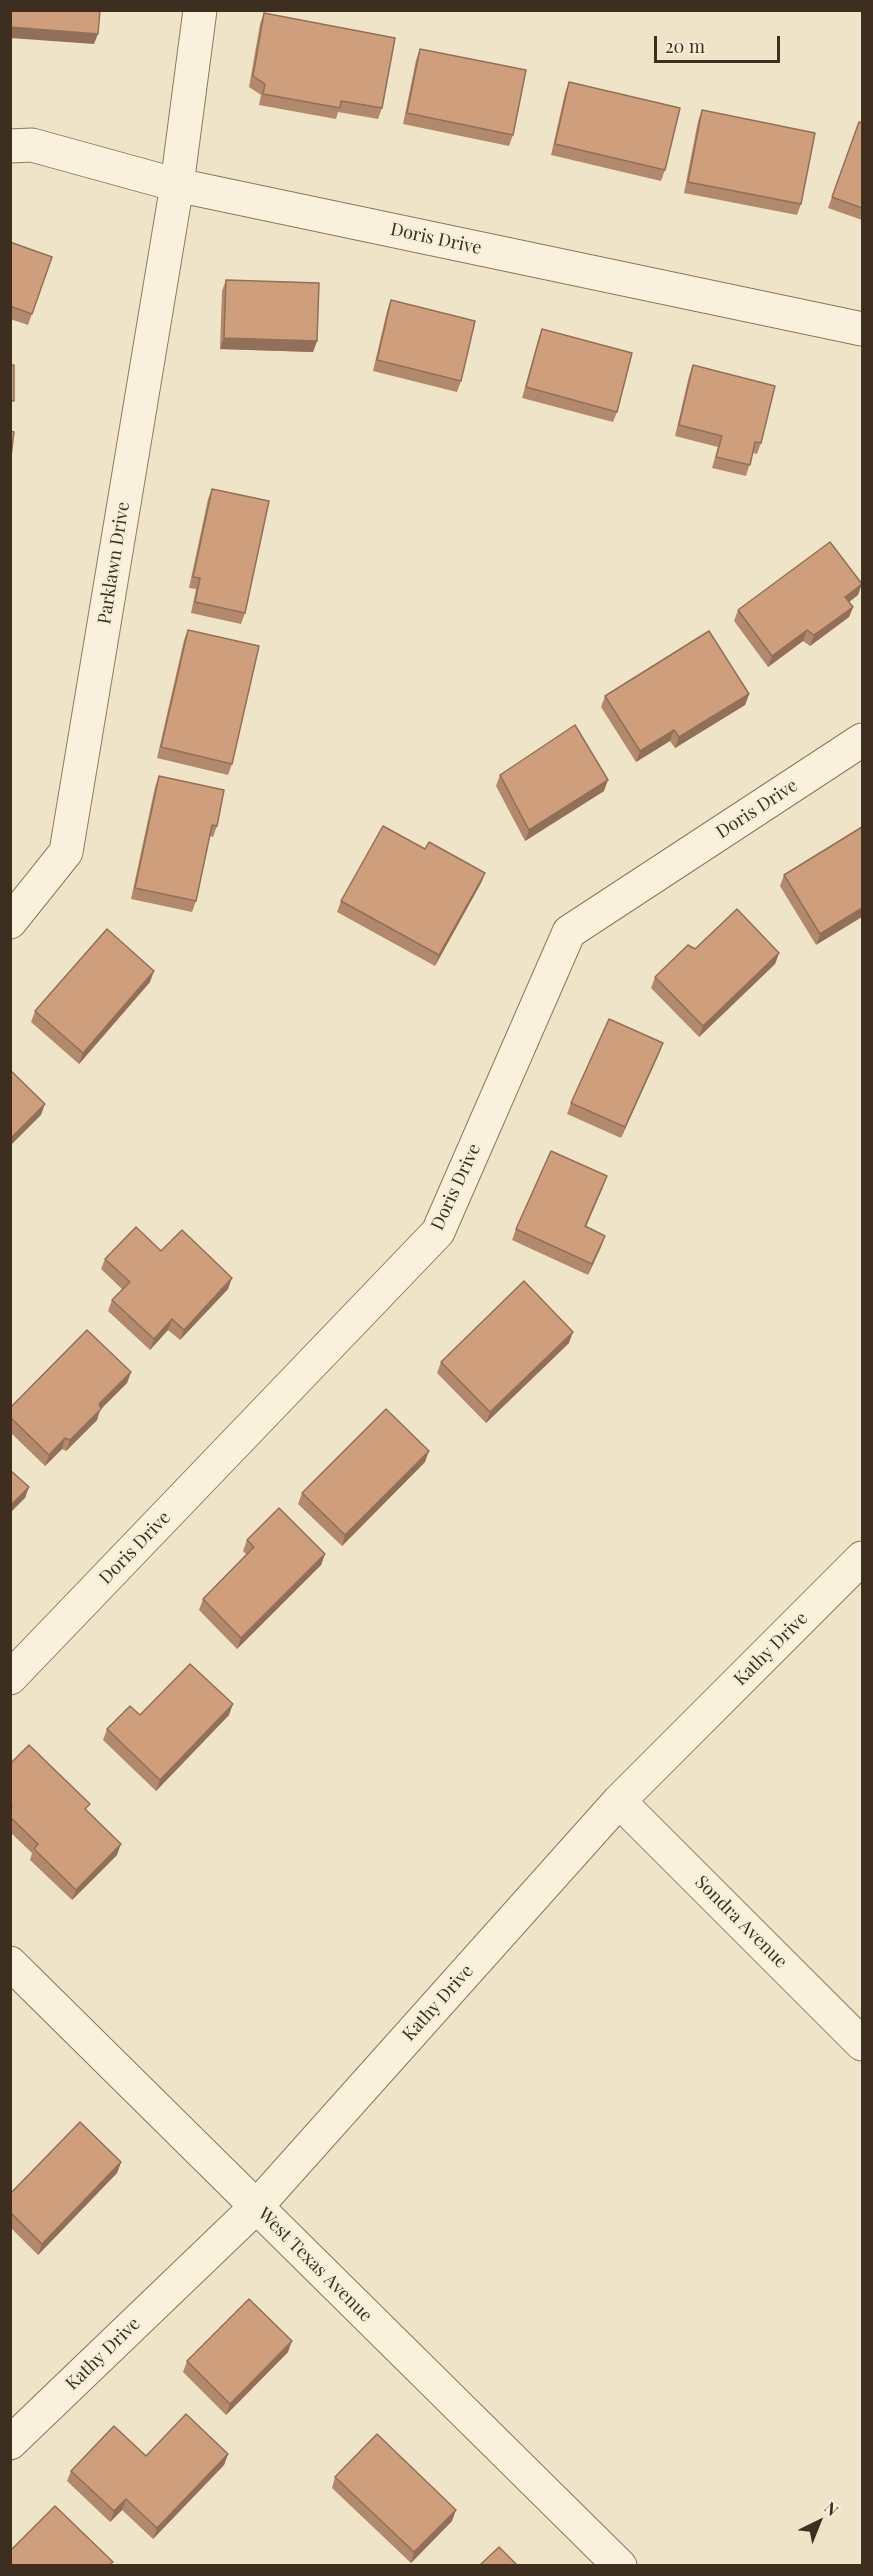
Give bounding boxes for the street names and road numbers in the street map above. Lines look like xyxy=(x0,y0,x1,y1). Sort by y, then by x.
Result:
street label: Doris Drive xyxy=(388,219,484,259)
street label: Parklawn Drive xyxy=(94,500,134,626)
street label: Doris Drive xyxy=(712,775,802,843)
street label: Doris Drive xyxy=(427,1140,485,1234)
street label: Doris Drive xyxy=(95,1507,175,1589)
street label: Kathy Drive xyxy=(730,1608,812,1690)
street label: Sondra Avenue xyxy=(690,1871,792,1973)
street label: Kathy Drive xyxy=(398,1960,478,2046)
street label: West Texas Avenue xyxy=(253,2203,377,2327)
street label: Kathy Drive xyxy=(61,2313,145,2395)

